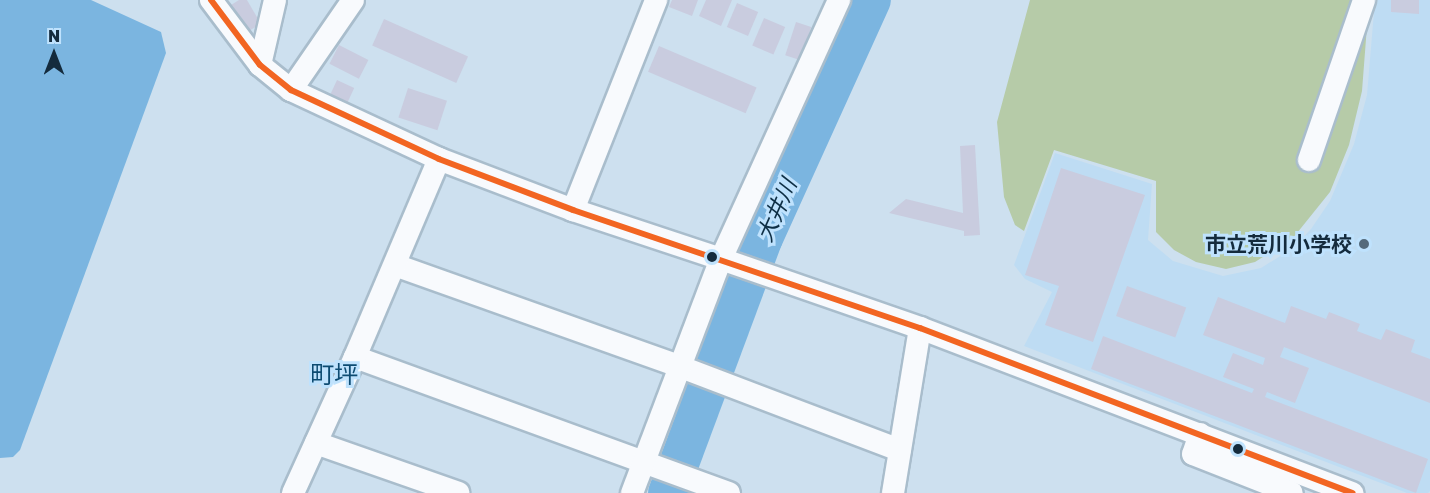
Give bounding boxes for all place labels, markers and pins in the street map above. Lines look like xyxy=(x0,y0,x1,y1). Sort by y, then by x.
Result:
place label: 市立荒川小学校 xyxy=(1205,231,1352,257)
marker: 市立荒川小学校 xyxy=(1357,237,1371,251)
unlabelled marker xyxy=(706,251,718,263)
unlabelled marker xyxy=(1232,443,1244,455)

